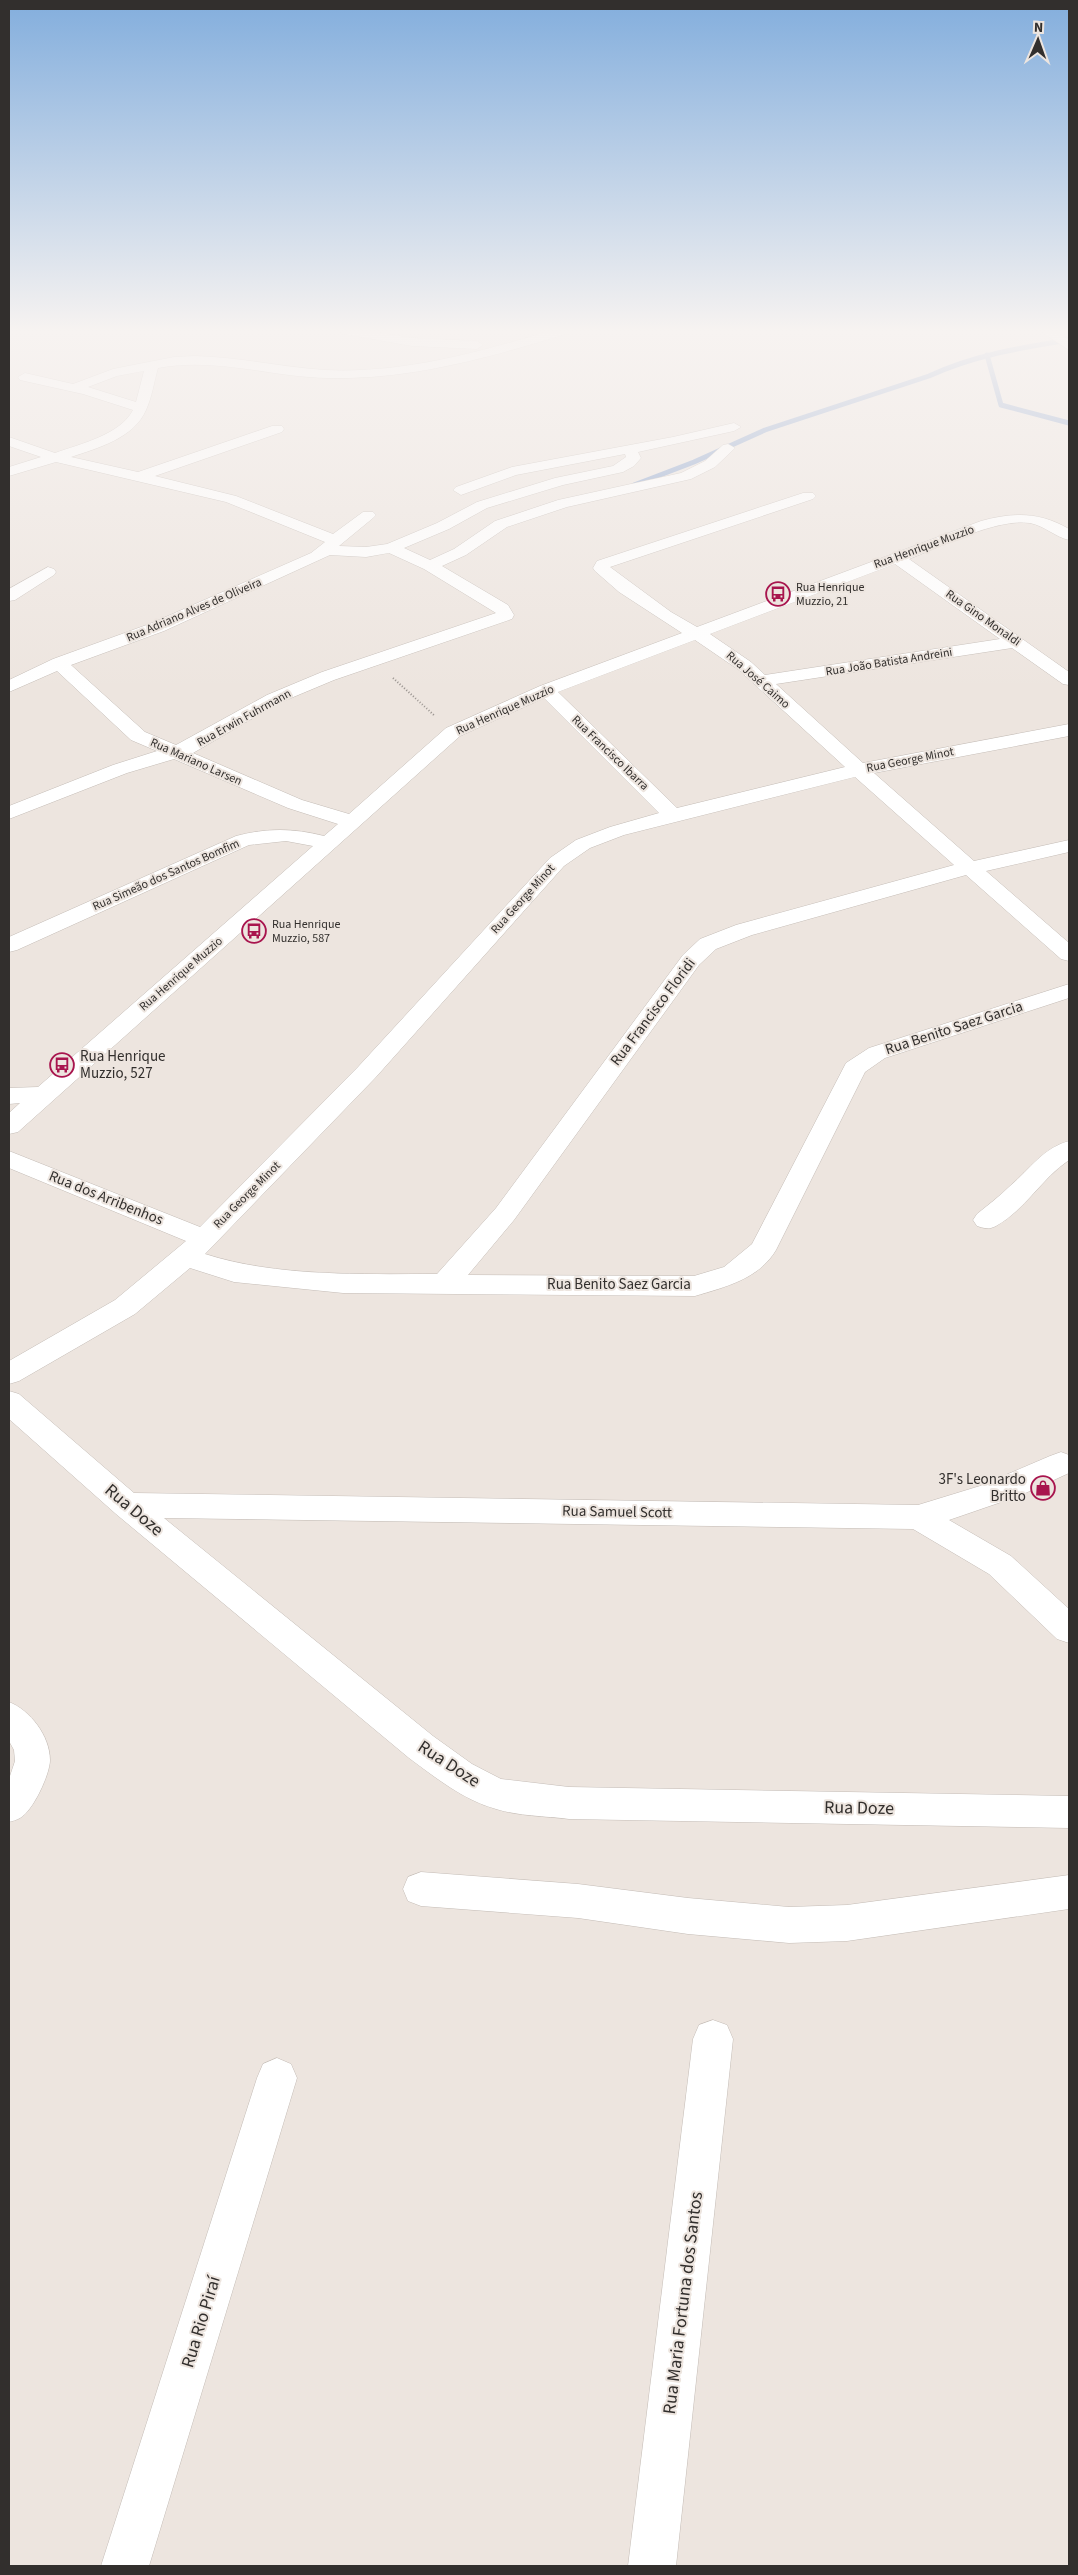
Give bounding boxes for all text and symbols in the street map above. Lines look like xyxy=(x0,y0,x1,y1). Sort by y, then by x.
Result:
north arrow xyxy=(1013,15,1063,65)
text: N xyxy=(1033,18,1043,38)
street label: Rua Henrique Muzzio xyxy=(871,521,977,573)
street label: Rua Adriano Alves de Oliveira xyxy=(124,574,264,646)
place label: Rua Henrique Muzzio, 21 xyxy=(796,579,864,610)
bus stop icon: Rua Henrique Muzzio, 21 xyxy=(765,581,791,607)
street label: Rua Gino Monaldi xyxy=(942,586,1024,650)
street label: Rua João Batista Andreini xyxy=(824,644,954,680)
street label: Rua José Caimo xyxy=(722,647,794,713)
street label: Rua Henrique Muzzio xyxy=(453,681,557,739)
street label: Rua Erwin Fuhrmann xyxy=(194,685,294,751)
street label: Rua Francisco Ibarra xyxy=(568,712,652,794)
street label: Rua Mariano Larsen xyxy=(147,734,245,790)
street label: Rua George Minot xyxy=(865,743,955,777)
street label: Rua Simeão dos Santos Bomfim xyxy=(90,835,242,915)
street label: Rua George Minot xyxy=(487,860,559,938)
place label: Rua Henrique Muzzio, 587 xyxy=(272,916,340,947)
bus stop icon: Rua Henrique Muzzio, 587 xyxy=(241,918,267,944)
street label: Rua Henrique Muzzio xyxy=(136,933,226,1015)
street label: Rua Francisco Floridi xyxy=(606,954,700,1070)
street label: Rua Benito Saez Garcia xyxy=(882,996,1026,1060)
place label: Rua Henrique Muzzio, 527 xyxy=(80,1046,166,1084)
bus stop icon: Rua Henrique Muzzio, 527 xyxy=(49,1052,75,1078)
street label: Rua George Minot xyxy=(210,1158,284,1232)
street label: Rua dos Arribenhos xyxy=(46,1165,166,1231)
street label: Rua Benito Saez Garcia xyxy=(547,1274,691,1295)
place label: 3F's Leonardo Britto xyxy=(938,1469,1026,1507)
shop icon: 3F's Leonardo Britto xyxy=(1030,1475,1056,1501)
street label: Rua Doze xyxy=(99,1478,169,1542)
street label: Rua Samuel Scott xyxy=(562,1501,672,1523)
street label: Rua Doze xyxy=(413,1735,485,1794)
street label: Rua Doze xyxy=(824,1795,894,1821)
street label: Rua Maria Fortuna dos Santos xyxy=(657,2190,709,2416)
street label: Rua Rio Piraí xyxy=(175,2273,227,2371)

